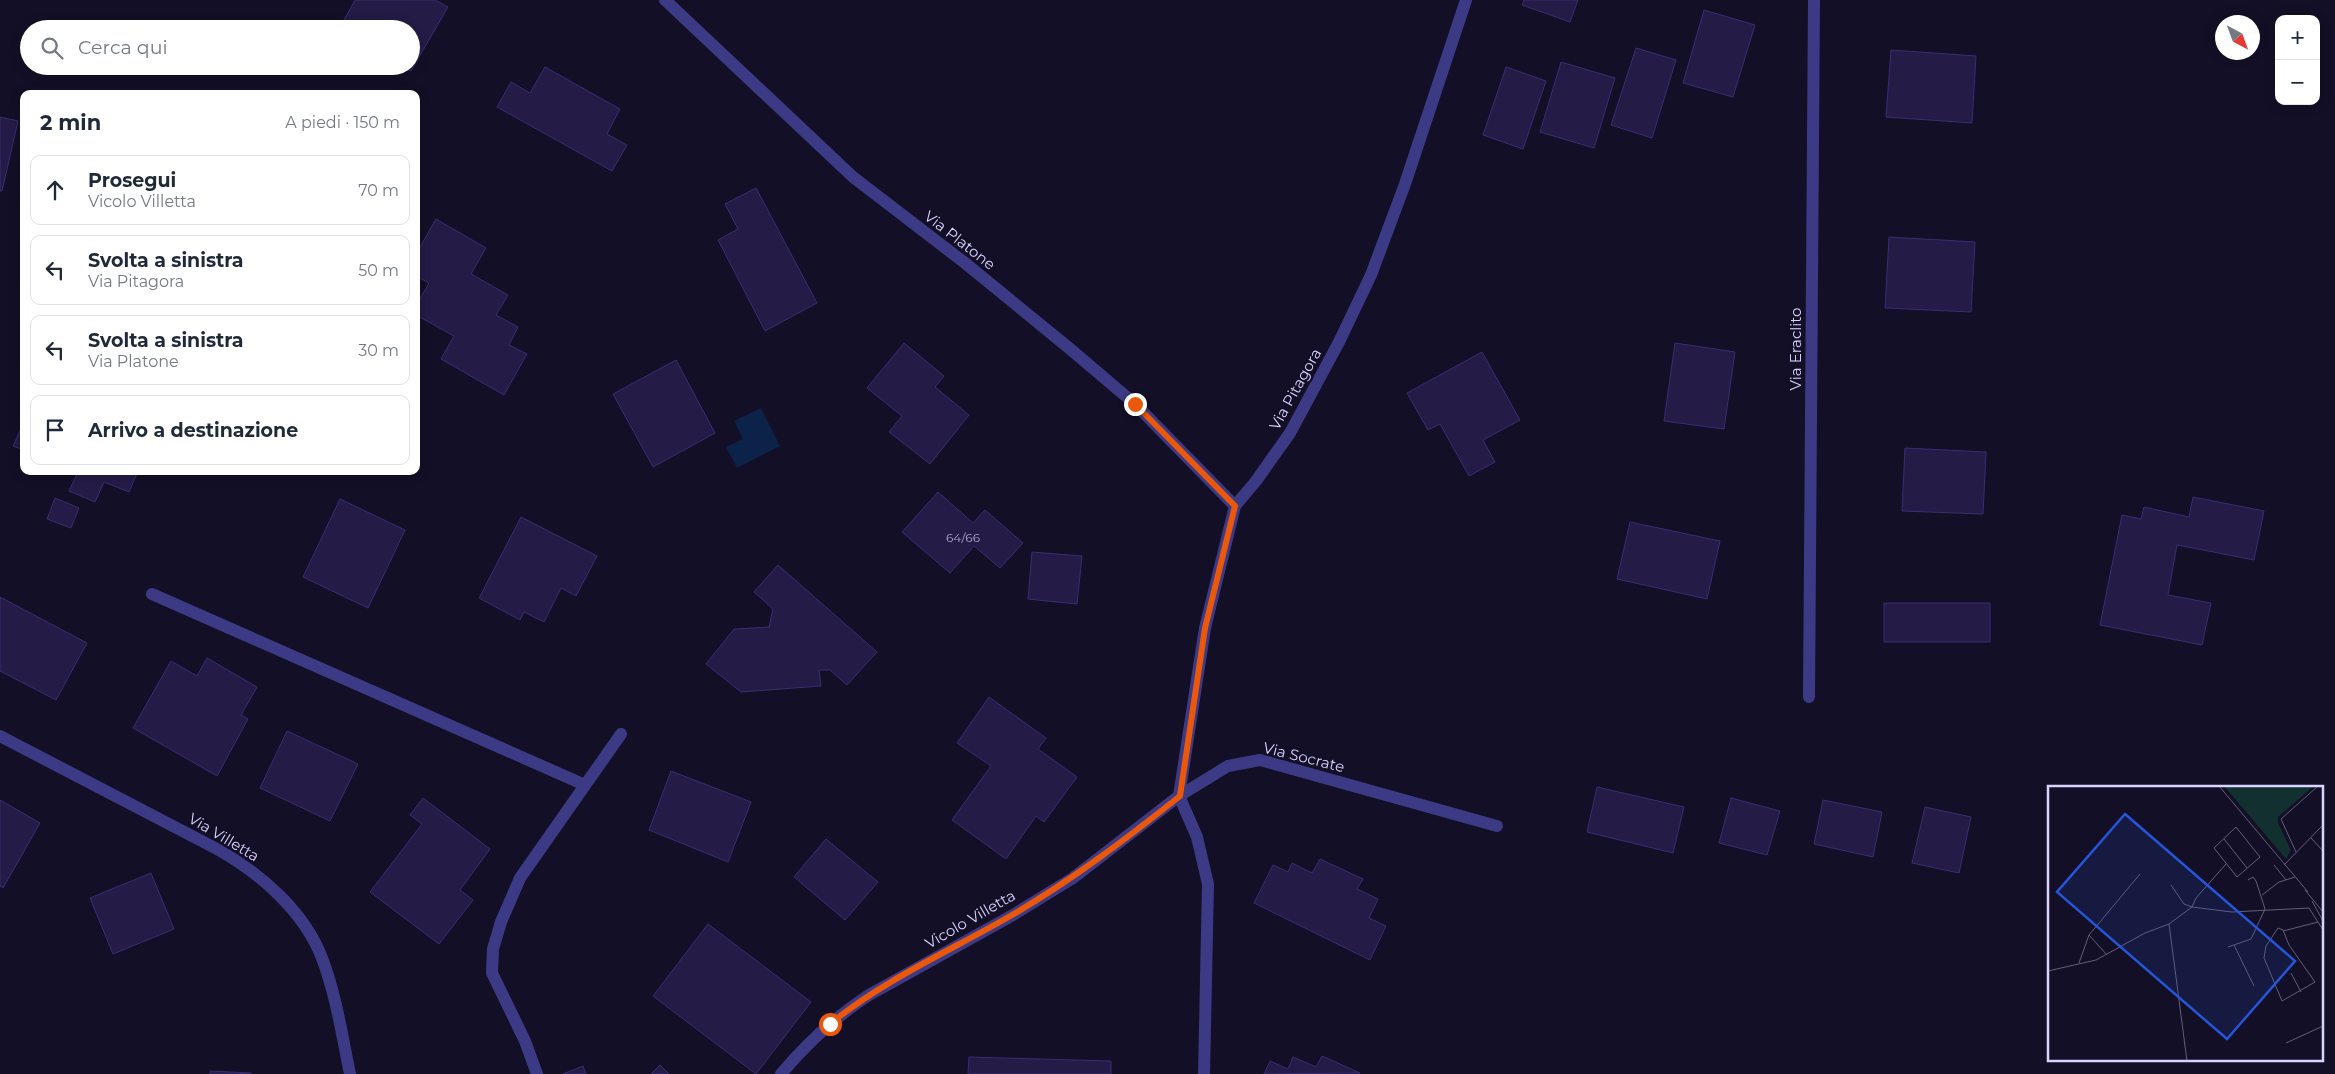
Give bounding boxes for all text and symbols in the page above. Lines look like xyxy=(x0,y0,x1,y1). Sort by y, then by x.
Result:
north arrow xyxy=(2215,15,2260,60)
map controls xyxy=(2275,15,2320,105)
button: + xyxy=(2275,15,2320,60)
search box xyxy=(20,20,420,75)
icon: search xyxy=(38,34,66,62)
text: Cerca qui xyxy=(78,36,168,59)
button: − xyxy=(2275,60,2320,105)
text: 2 min xyxy=(40,110,101,135)
text: A piedi · 150 m xyxy=(285,113,400,132)
text: Prosegui xyxy=(88,169,176,192)
icon: ahead xyxy=(41,176,69,204)
text: 70 m xyxy=(358,181,399,200)
text: Vicolo Villetta xyxy=(88,192,196,211)
street label: Via Platone xyxy=(921,206,999,274)
text: Svolta a sinistra xyxy=(88,249,243,272)
icon: left xyxy=(41,256,69,284)
text: 50 m xyxy=(358,261,399,280)
text: Via Pitagora xyxy=(88,272,184,291)
street label: Via Eraclito xyxy=(1786,308,1805,390)
text: Svolta a sinistra xyxy=(88,329,243,352)
icon: left xyxy=(41,336,69,364)
text: 30 m xyxy=(358,341,399,360)
street label: Via Pitagora xyxy=(1265,345,1325,433)
text: Via Platone xyxy=(88,352,179,371)
route end xyxy=(1124,393,1147,416)
icon: arrive xyxy=(41,416,69,444)
text: Arrivo a destinazione xyxy=(88,419,298,442)
house number: 64/66 xyxy=(946,530,980,545)
street label: Via Socrate xyxy=(1261,738,1347,776)
inset map xyxy=(2048,786,2322,1062)
street label: Via Villetta xyxy=(185,809,263,865)
street label: Vicolo Villetta xyxy=(921,885,1019,953)
route start xyxy=(819,1013,842,1036)

